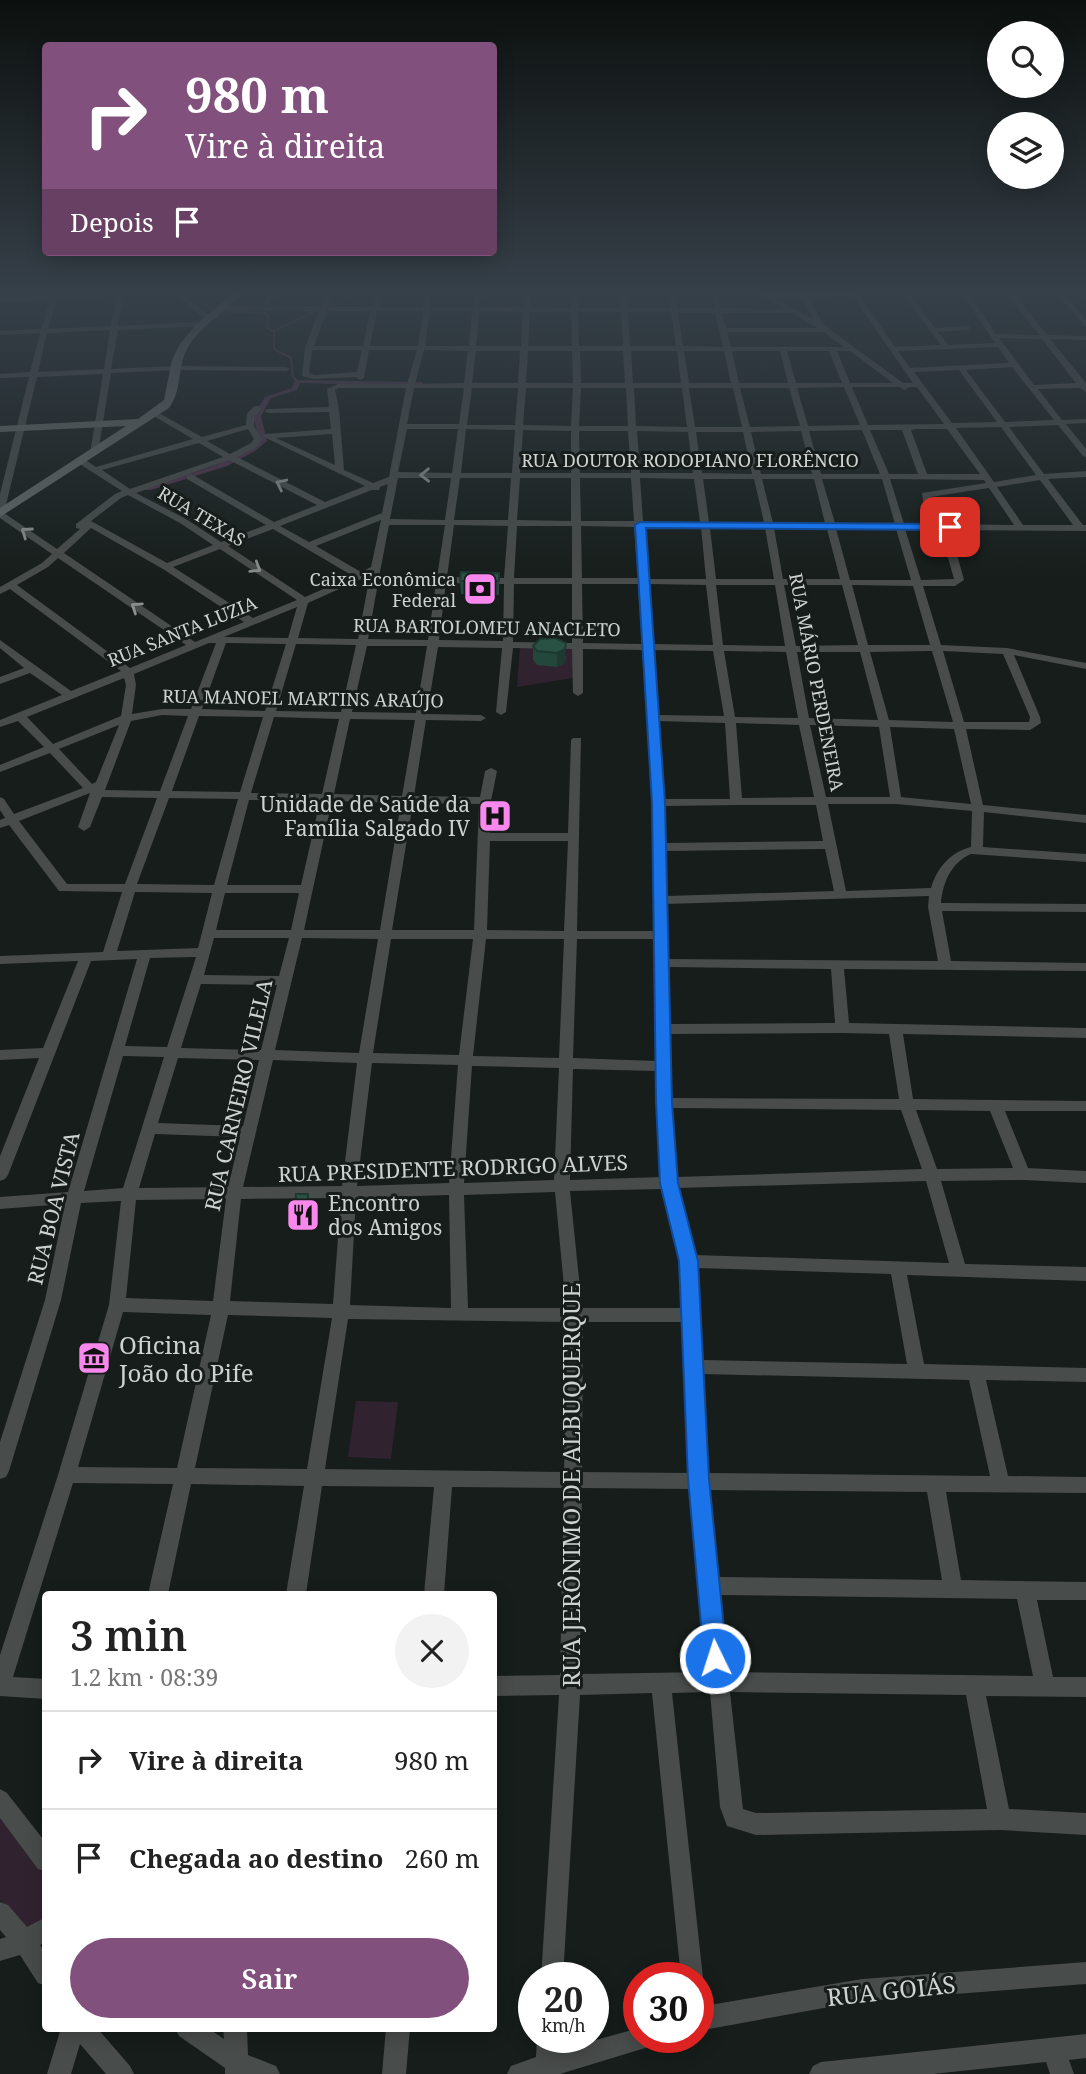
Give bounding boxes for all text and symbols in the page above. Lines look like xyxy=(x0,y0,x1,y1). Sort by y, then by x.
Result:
map controls xyxy=(987,21,1064,189)
button: search xyxy=(987,21,1064,98)
text: 980 m xyxy=(185,61,329,127)
icon: right xyxy=(70,70,161,161)
button: layers xyxy=(987,112,1064,189)
text: Vire à direita xyxy=(185,124,385,167)
icon: arrive xyxy=(168,203,206,241)
text: Depois xyxy=(70,204,154,240)
street label: RUA DOUTOR RODOPIANO FLORÊNCIO xyxy=(521,448,859,472)
one-way arrow xyxy=(419,467,430,483)
one-way arrow xyxy=(276,478,288,492)
street label: RUA TEXAS xyxy=(154,480,250,552)
pin xyxy=(920,497,980,557)
icon: arrive xyxy=(931,508,969,546)
one-way arrow xyxy=(21,528,34,540)
one-way arrow xyxy=(248,559,261,572)
place label: Caixa Econômica Federal xyxy=(310,567,456,612)
bank icon: Caixa Econômica Federal xyxy=(461,570,499,608)
street label: RUA MÁRIO PERDENEIRA xyxy=(784,571,850,793)
street label: RUA SANTA LUZIA xyxy=(104,590,260,672)
one-way arrow xyxy=(131,602,144,615)
street label: RUA BARTOLOMEU ANACLETO xyxy=(353,613,621,641)
street label: RUA MANOEL MARTINS ARAÚJO xyxy=(162,684,444,712)
place label: Unidade de Saúde da Família Salgado IV xyxy=(260,790,471,842)
hospital icon: Unidade de Saúde da Família Salgado IV xyxy=(476,797,514,835)
street label: RUA CARNEIRO VILELA xyxy=(198,976,278,1214)
street label: RUA BOA VISTA xyxy=(20,1128,86,1288)
street label: RUA PRESIDENTE RODRIGO ALVES xyxy=(278,1148,628,1188)
place label: Encontro dos Amigos xyxy=(328,1189,442,1241)
restaurant icon: Encontro dos Amigos xyxy=(284,1196,322,1234)
street label: RUA JERÔNIMO DE ALBUQUERQUE xyxy=(554,1283,587,1687)
place label: Oficina João do Pife xyxy=(118,1328,254,1389)
museum icon: Oficina João do Pife xyxy=(75,1339,113,1377)
text: 3 min xyxy=(70,1606,187,1663)
button: close xyxy=(395,1614,469,1688)
position arrow xyxy=(678,1621,752,1695)
text: 1.2 km · 08:39 xyxy=(70,1661,218,1693)
icon: right xyxy=(70,1741,108,1779)
text: Vire à direita xyxy=(129,1742,304,1778)
text: 980 m xyxy=(394,1742,469,1778)
icon: arrive xyxy=(70,1839,108,1877)
text: Chegada ao destino xyxy=(129,1840,384,1876)
text: 260 m xyxy=(405,1840,480,1876)
button: Sair xyxy=(70,1938,469,2018)
speed limit sign: 30 xyxy=(623,1962,714,2053)
street label: RUA GOIÁS xyxy=(825,1967,957,2013)
text: 20 xyxy=(544,1975,583,2022)
text: km/h xyxy=(541,2013,586,2037)

